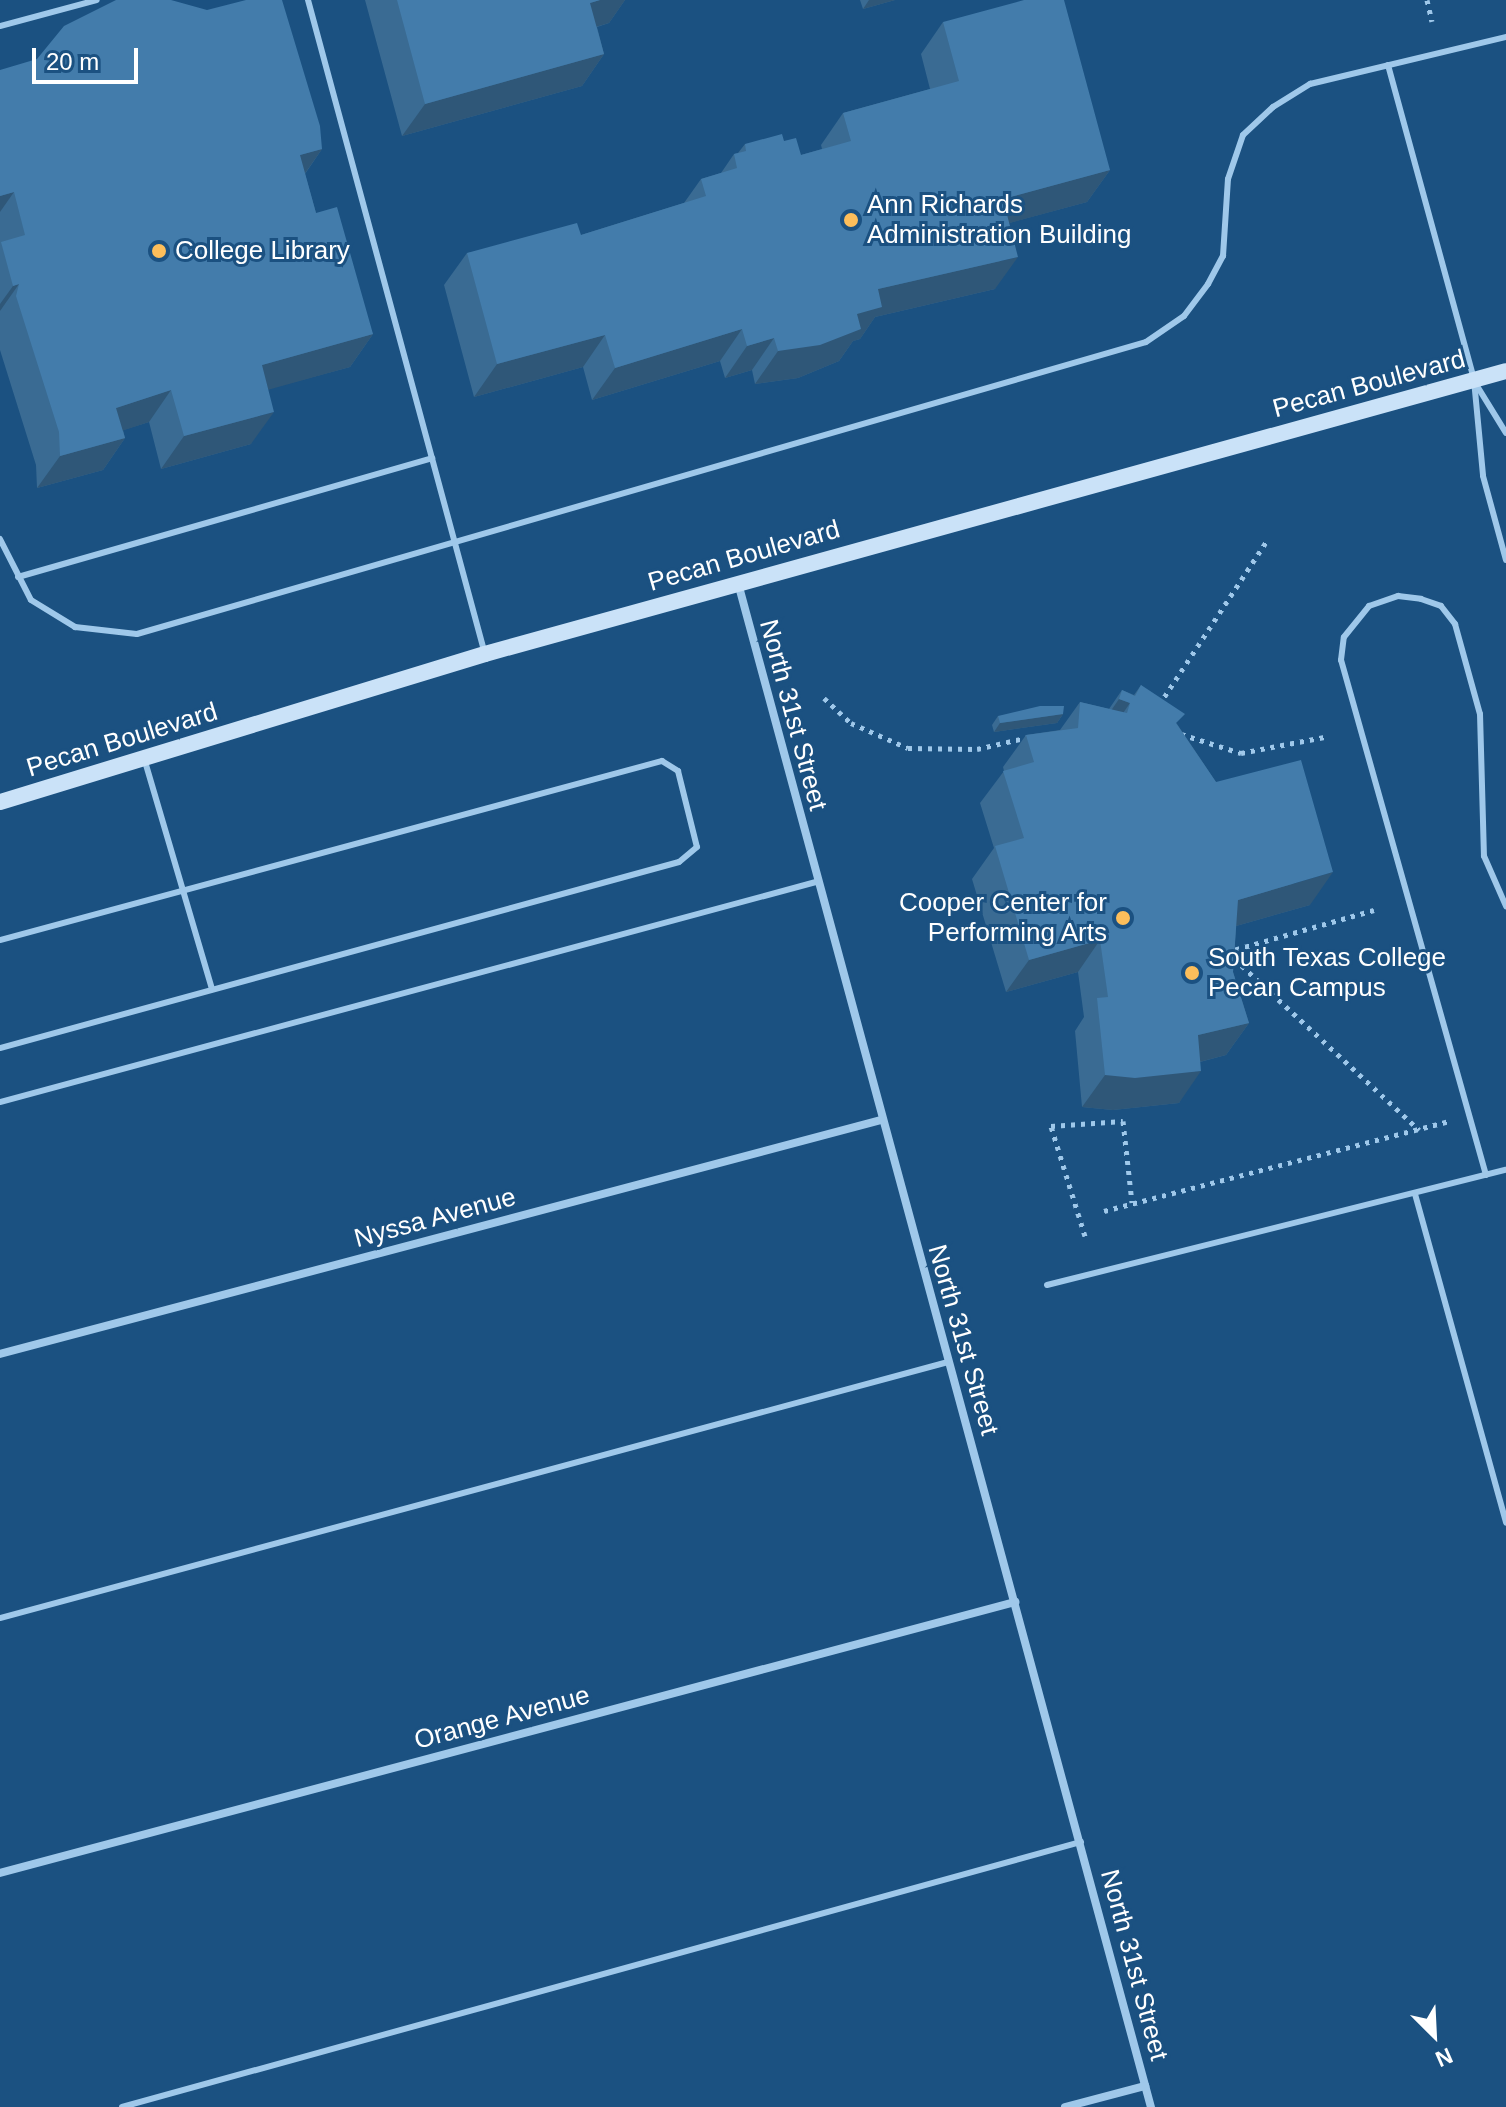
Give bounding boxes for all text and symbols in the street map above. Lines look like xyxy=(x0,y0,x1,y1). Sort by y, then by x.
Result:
scale bar xyxy=(36,32,142,82)
text: 20 m xyxy=(46,48,99,75)
place label: Ann Richards Administration Building xyxy=(867,189,1131,250)
marker: Ann Richards Administration Building xyxy=(842,211,860,229)
place label: College Library xyxy=(175,235,350,267)
marker: College Library xyxy=(150,242,168,260)
street label: Pecan Boulevard xyxy=(1269,343,1469,425)
street label: Pecan Boulevard xyxy=(645,514,843,598)
street label: North 31st Street xyxy=(752,616,834,814)
street label: Pecan Boulevard xyxy=(23,696,221,784)
place label: Cooper Center for Performing Arts xyxy=(899,887,1107,948)
marker: Cooper Center for Performing Arts xyxy=(1114,909,1132,927)
place label: South Texas College Pecan Campus xyxy=(1208,942,1446,1004)
marker: South Texas College Pecan Campus xyxy=(1183,964,1201,982)
street label: Nyssa Avenue xyxy=(350,1181,520,1255)
street label: North 31st Street xyxy=(921,1241,1005,1439)
street label: Orange Avenue xyxy=(410,1679,594,1757)
street label: North 31st Street xyxy=(1093,1866,1175,2064)
north arrow xyxy=(1394,1995,1474,2075)
text: N xyxy=(1432,2043,1456,2072)

